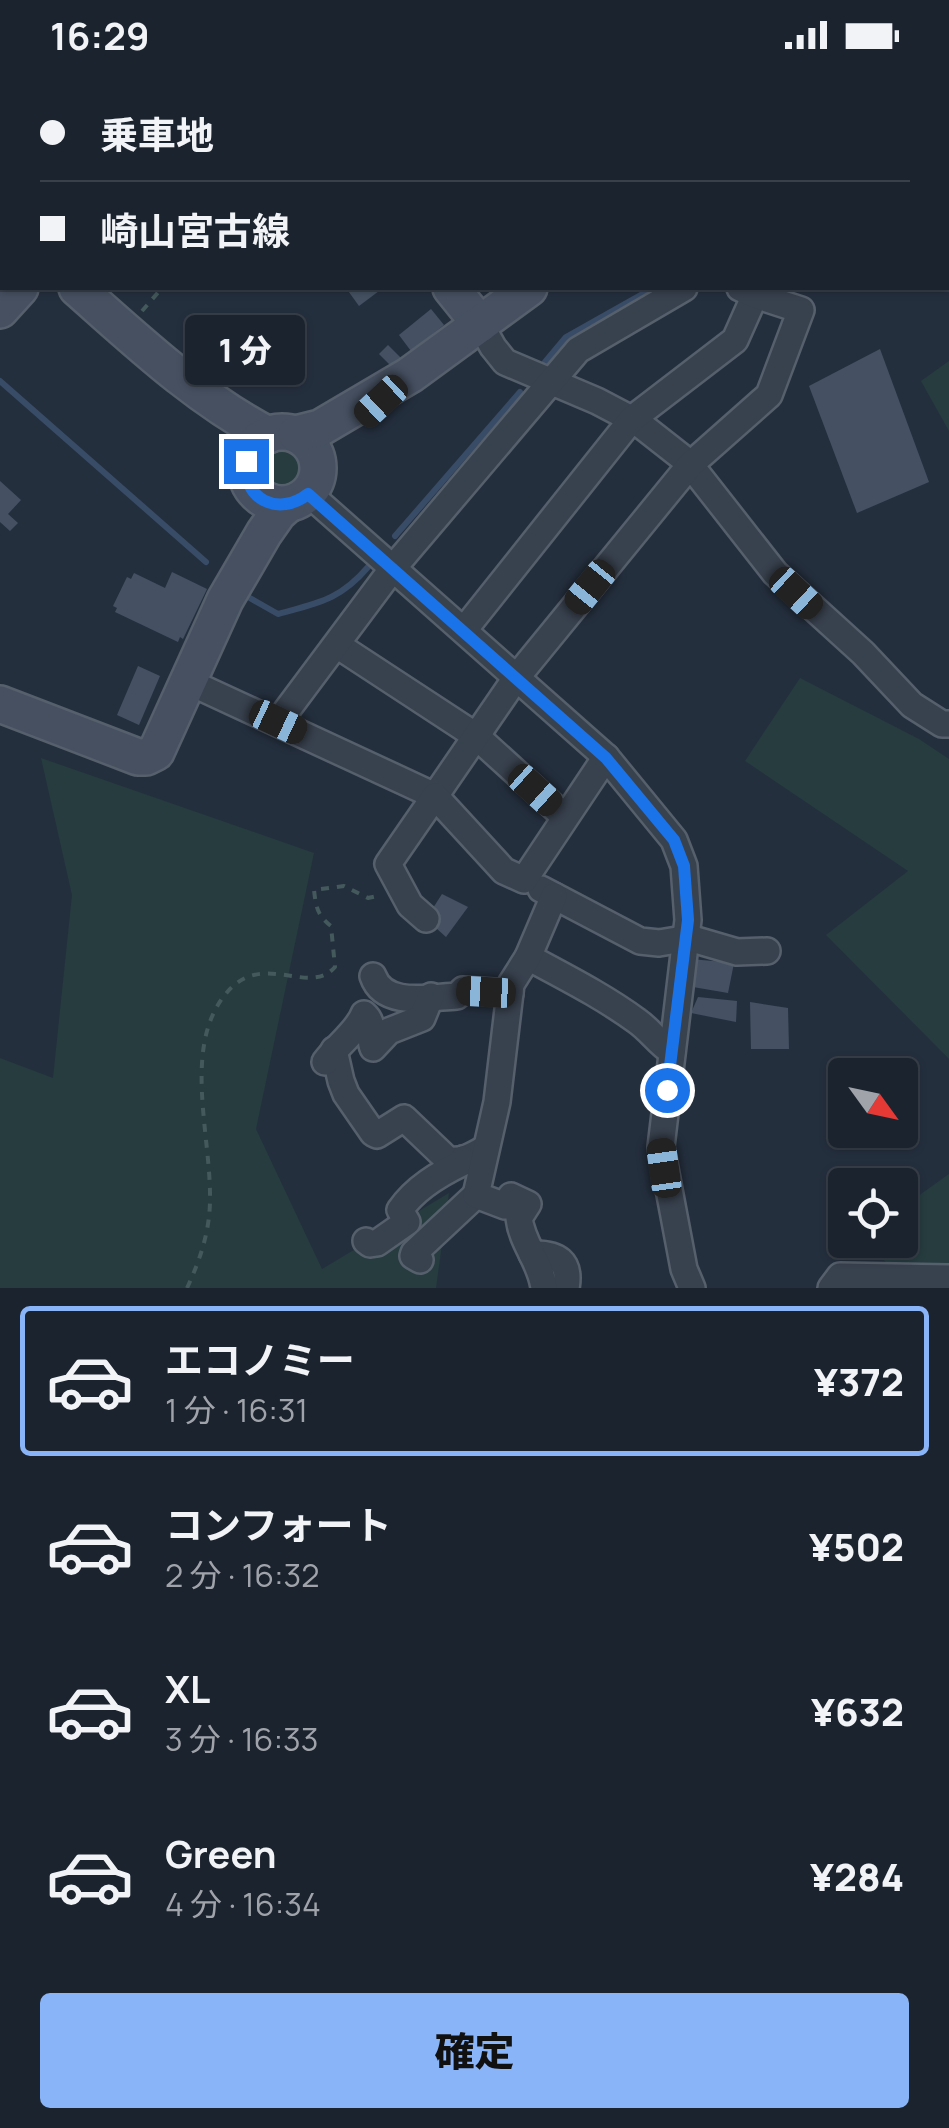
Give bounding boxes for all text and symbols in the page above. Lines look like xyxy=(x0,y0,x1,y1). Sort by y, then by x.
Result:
text: 16:29 xyxy=(50,9,150,61)
text: 乗車地 xyxy=(100,108,214,160)
text: 崎山宮古線 xyxy=(100,204,290,256)
callout: 1 分 xyxy=(186,316,306,386)
text: 1 分 xyxy=(219,328,271,372)
car xyxy=(349,370,413,432)
route end xyxy=(224,439,269,484)
car xyxy=(559,554,621,620)
car xyxy=(764,562,828,624)
car xyxy=(244,696,312,748)
car xyxy=(503,759,567,821)
car xyxy=(455,975,517,1009)
north arrow xyxy=(828,1058,918,1148)
map controls xyxy=(828,1058,918,1258)
route start xyxy=(645,1068,690,1113)
car xyxy=(645,1136,683,1200)
button: locate xyxy=(828,1168,918,1258)
text: エコノミー xyxy=(165,1333,355,1385)
icon: car xyxy=(45,1336,135,1426)
text: ¥372 xyxy=(814,1355,904,1407)
text: 1 分 · 16:31 xyxy=(165,1388,308,1432)
text: コンフォート xyxy=(165,1498,392,1550)
icon: car xyxy=(45,1501,135,1591)
text: ¥502 xyxy=(809,1520,904,1572)
text: 2 分 · 16:32 xyxy=(165,1553,320,1597)
text: XL xyxy=(165,1662,210,1714)
icon: car xyxy=(45,1666,135,1756)
text: ¥632 xyxy=(811,1685,904,1737)
text: 3 分 · 16:33 xyxy=(165,1717,318,1761)
text: Green xyxy=(165,1827,277,1879)
icon: car xyxy=(45,1831,135,1921)
text: ¥284 xyxy=(810,1850,904,1902)
text: 4 分 · 16:34 xyxy=(165,1882,321,1926)
button: 確定 xyxy=(40,1993,909,2108)

